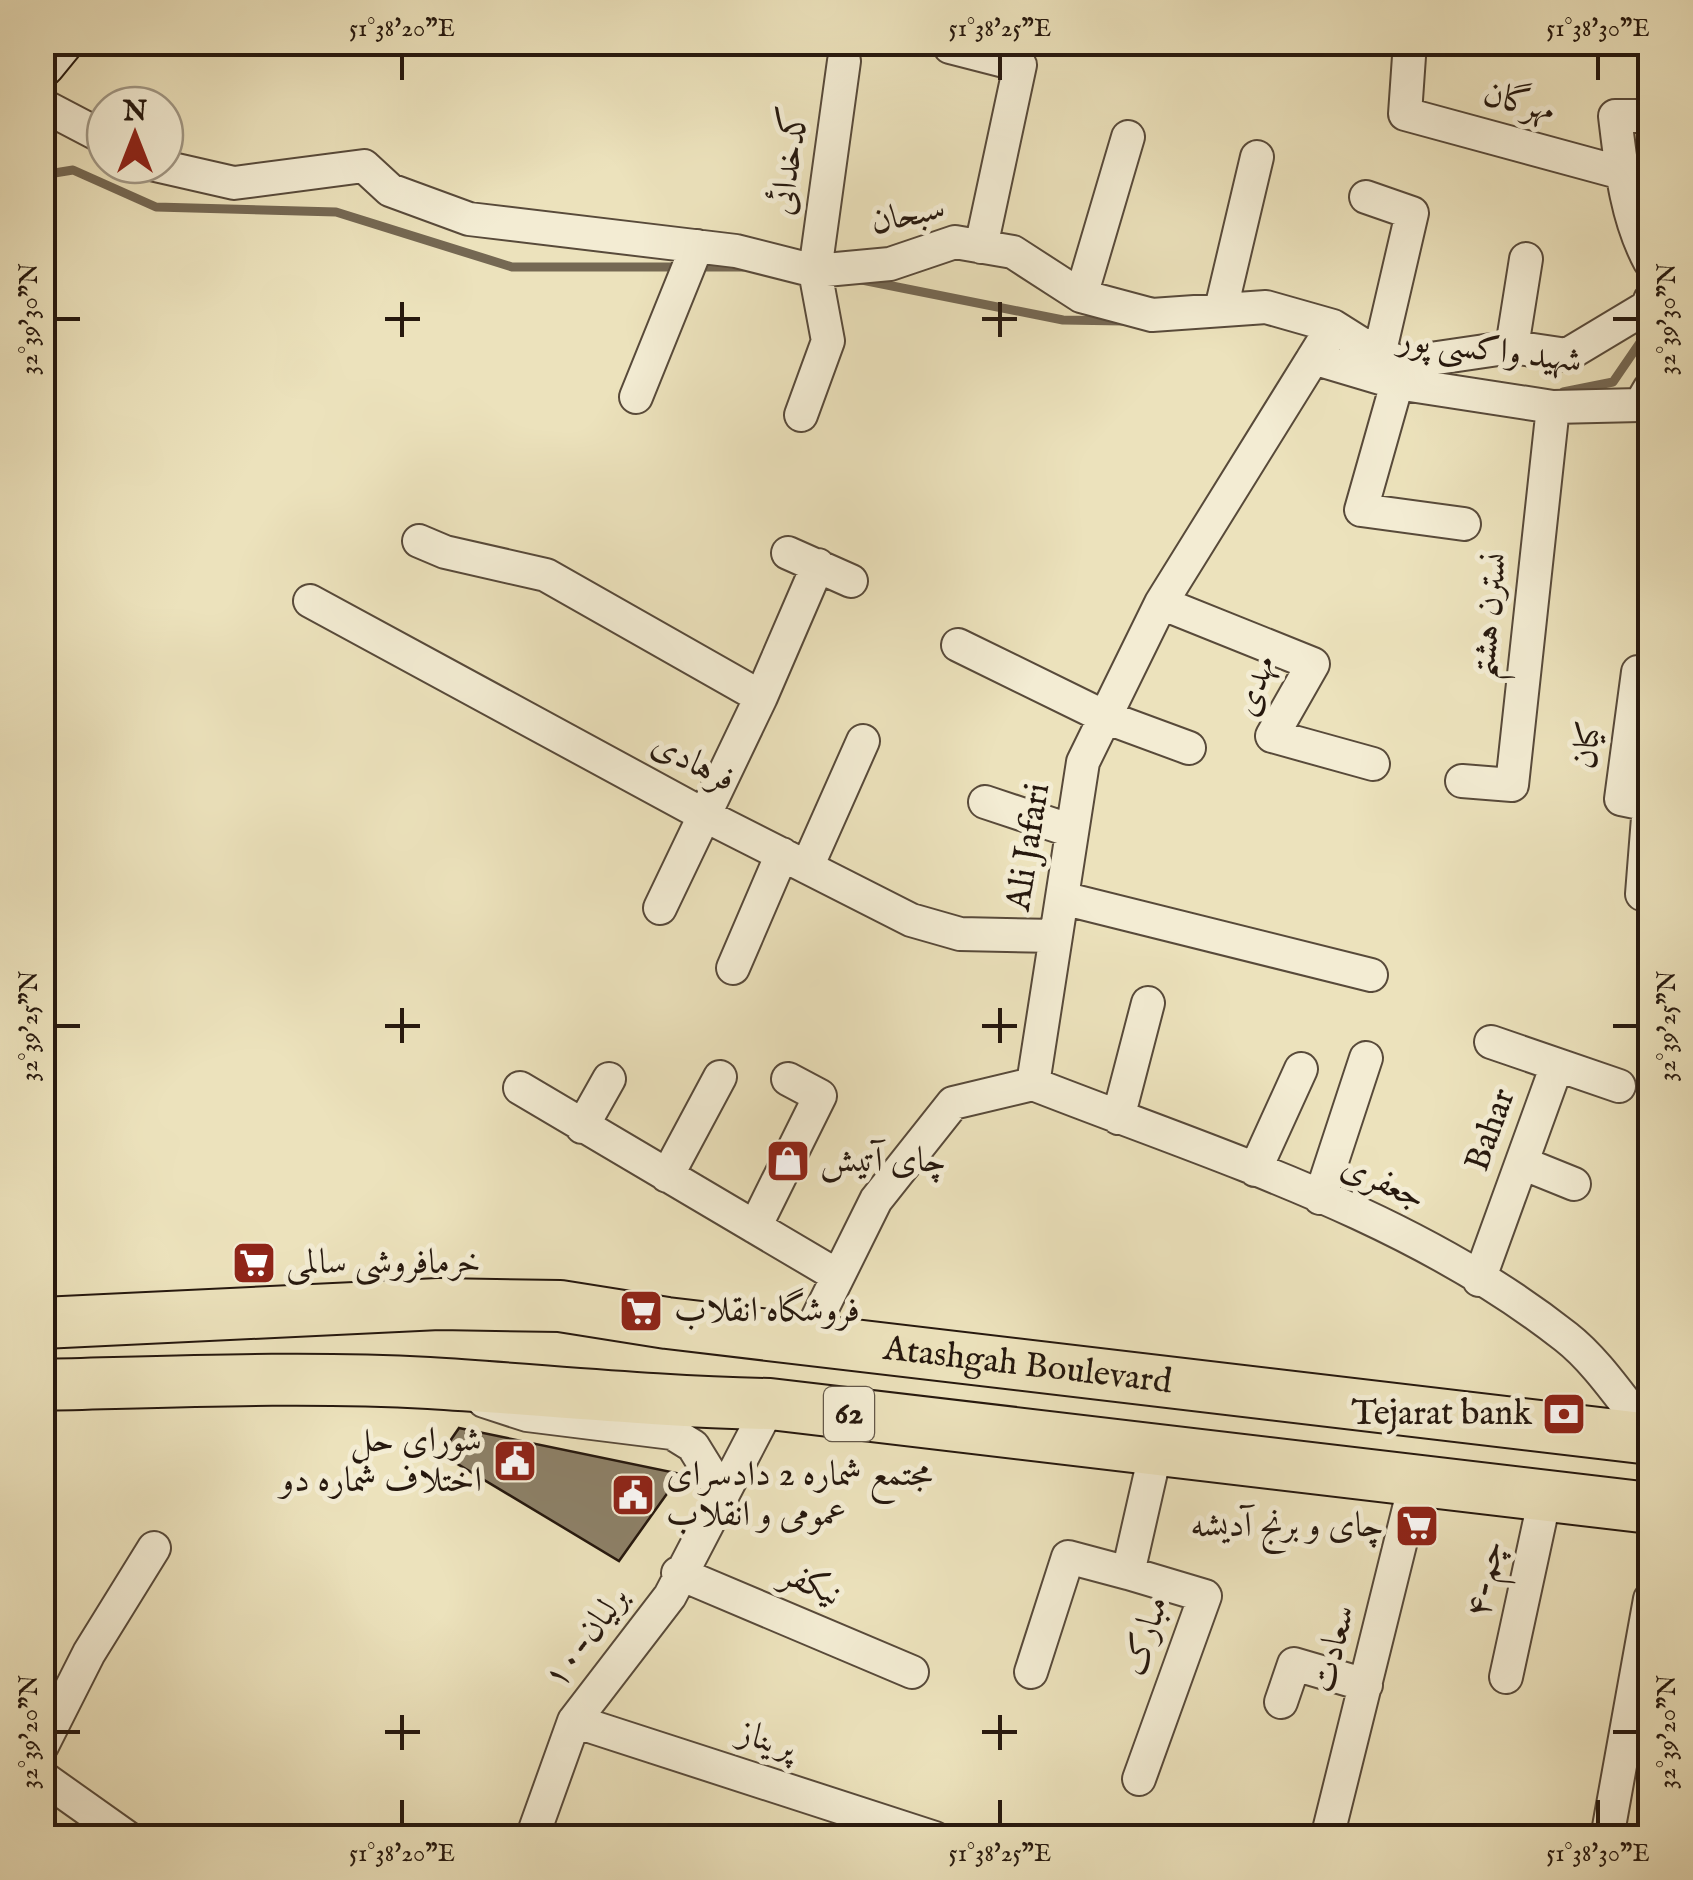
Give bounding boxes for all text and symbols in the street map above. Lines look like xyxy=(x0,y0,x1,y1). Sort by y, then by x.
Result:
text: 51°38'20"E xyxy=(349,13,455,45)
text: 51°38'25"E xyxy=(949,13,1051,45)
text: 51°38'30"E xyxy=(1546,13,1650,45)
street label: مهرگان xyxy=(1478,71,1560,134)
north arrow xyxy=(85,85,185,185)
text: N xyxy=(122,95,147,130)
street label: کدخدائی xyxy=(759,104,820,218)
street label: سبحان xyxy=(867,186,949,246)
text: 32°39'30"N xyxy=(14,263,46,375)
text: 32°39'30"N xyxy=(1652,263,1684,375)
street label: شهید واکسی پور xyxy=(1393,317,1584,385)
street label: نسترن هشتم xyxy=(1461,550,1529,683)
street label: مهدی xyxy=(1224,649,1288,723)
street label: کیان xyxy=(1563,718,1613,772)
street label: فرهادی xyxy=(643,722,743,804)
street label: Ali Jafari xyxy=(997,780,1061,915)
text: 32°39'25"N xyxy=(14,971,46,1081)
text: 32°39'25"N xyxy=(1652,971,1684,1081)
street label: Bahar xyxy=(1455,1082,1527,1178)
shop icon: چای آتیش xyxy=(765,1138,811,1184)
place label: چای آتیش xyxy=(820,1139,946,1184)
street label: جعفری xyxy=(1334,1145,1432,1221)
supermarket icon: خرمافروشی سالمی xyxy=(231,1240,277,1286)
place label: خرمافروشی سالمی xyxy=(286,1241,481,1286)
place label: فروشگاه انقلاب xyxy=(674,1287,860,1334)
supermarket icon: فروشگاه انقلاب xyxy=(618,1288,664,1334)
street label: Atashgah Boulevard xyxy=(880,1326,1175,1405)
road number: 62 xyxy=(824,1387,874,1441)
bank icon: Tejarat bank xyxy=(1541,1391,1587,1437)
place label: Tejarat bank xyxy=(1351,1392,1532,1437)
place label: شورای حل اختلاف شماره دو xyxy=(277,1419,482,1504)
public building icon: شورای حل اختلاف شماره دو xyxy=(492,1438,538,1484)
place label: مجتمع شماره 2 دادسرای عمومی و انقلاب xyxy=(666,1453,933,1538)
public building icon: مجتمع شماره 2 دادسرای عمومی و انقلاب xyxy=(610,1472,656,1518)
supermarket icon: چای و برنج آدیشه xyxy=(1394,1503,1440,1549)
place label: چای و برنج آدیشه xyxy=(1190,1504,1384,1554)
street label: ۴-چم xyxy=(1456,1536,1524,1623)
street label: نیکفر xyxy=(771,1551,848,1618)
street label: ۱۰-برلیان xyxy=(534,1578,640,1698)
street label: مبارک xyxy=(1112,1590,1180,1682)
street label: سعادت xyxy=(1301,1600,1367,1698)
text: 32°39'20"N xyxy=(14,1675,46,1789)
text: 32°39'20"N xyxy=(1652,1675,1684,1789)
street label: پریناز xyxy=(730,1710,804,1772)
text: 51°38'20"E xyxy=(349,1838,455,1870)
text: 51°38'25"E xyxy=(949,1838,1051,1870)
text: 51°38'30"E xyxy=(1546,1838,1650,1870)

